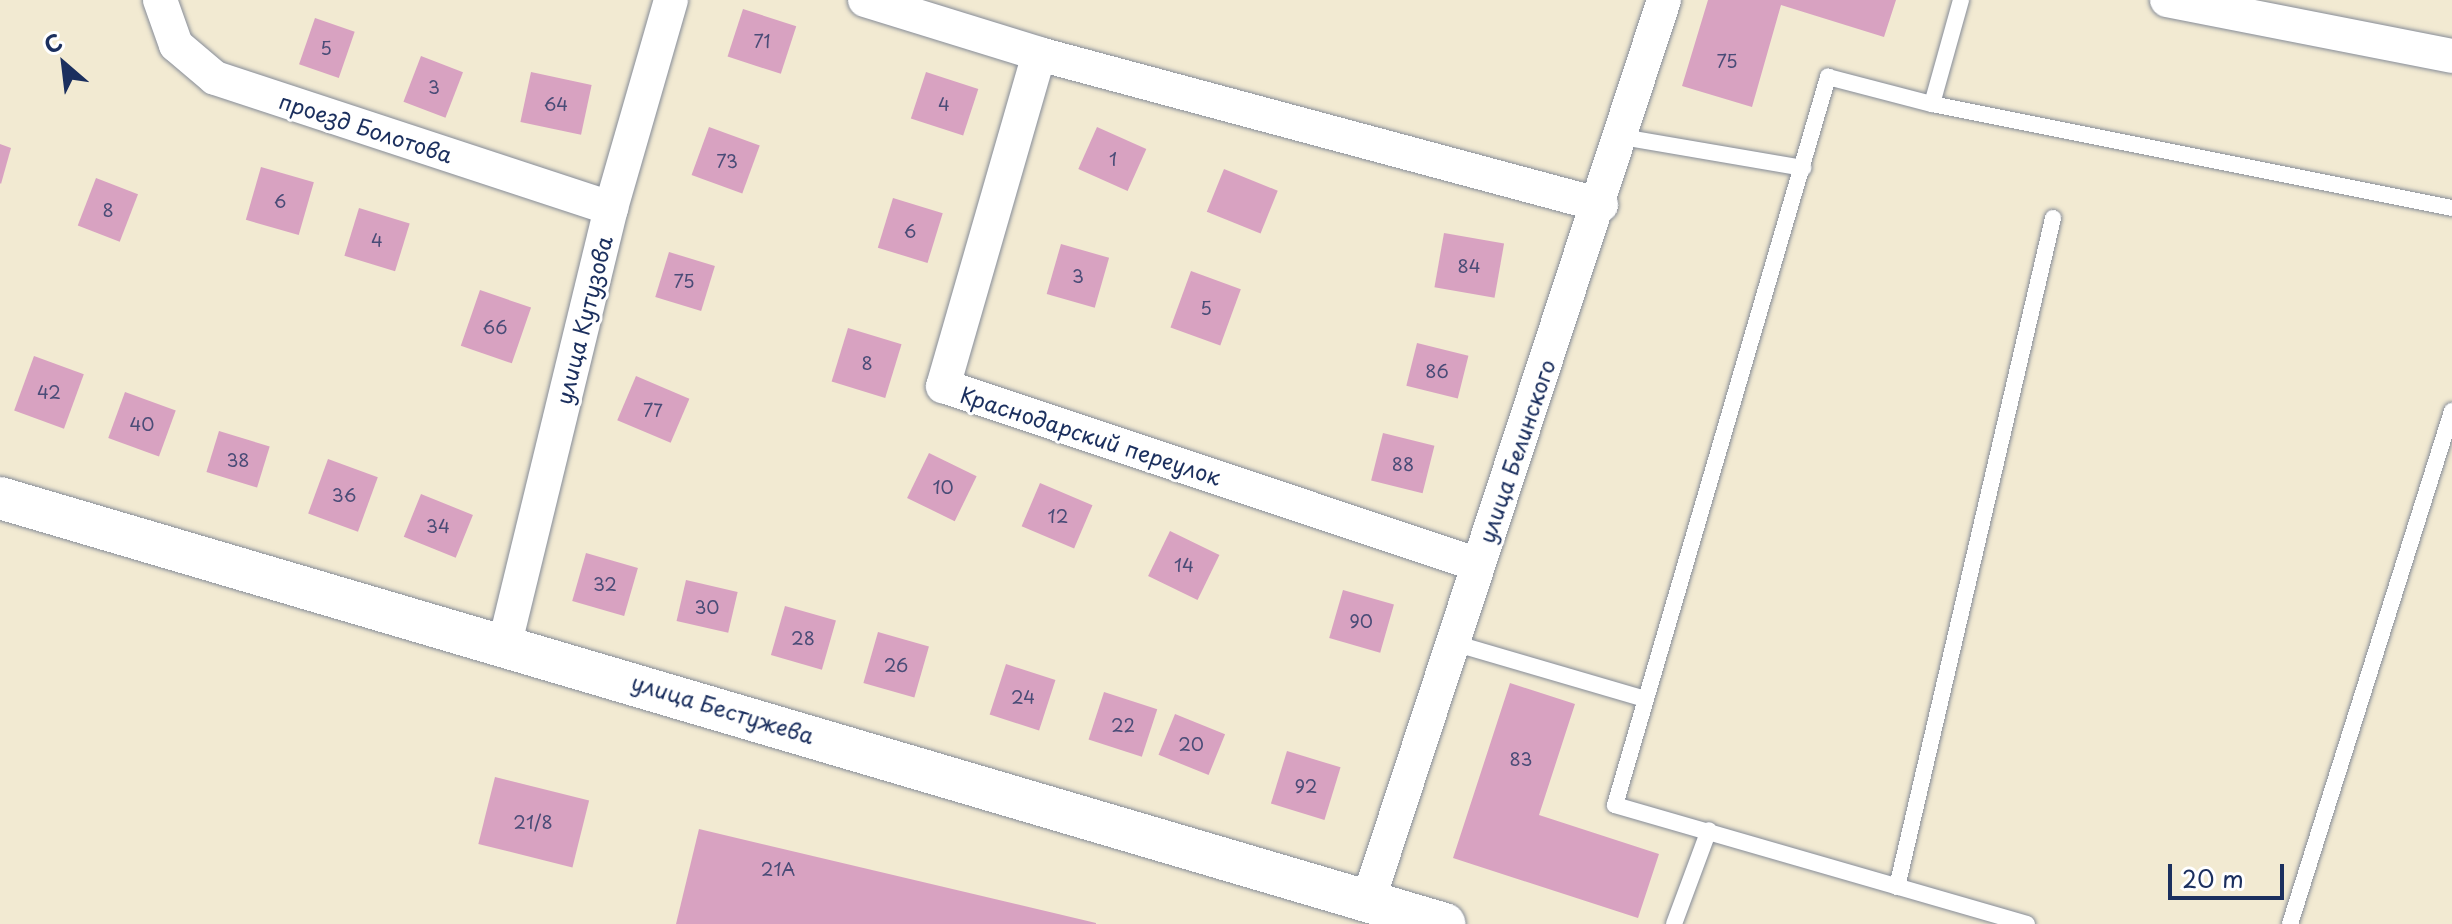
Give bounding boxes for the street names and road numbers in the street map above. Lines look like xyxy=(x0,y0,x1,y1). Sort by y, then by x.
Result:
street label: проезд Болотова xyxy=(276,87,456,167)
street label: улица Кутузова xyxy=(549,232,617,408)
street label: улица Белинского xyxy=(1472,355,1560,547)
street label: Краснодарский переулок xyxy=(957,380,1225,490)
street label: улица Бестужева xyxy=(628,668,818,748)

